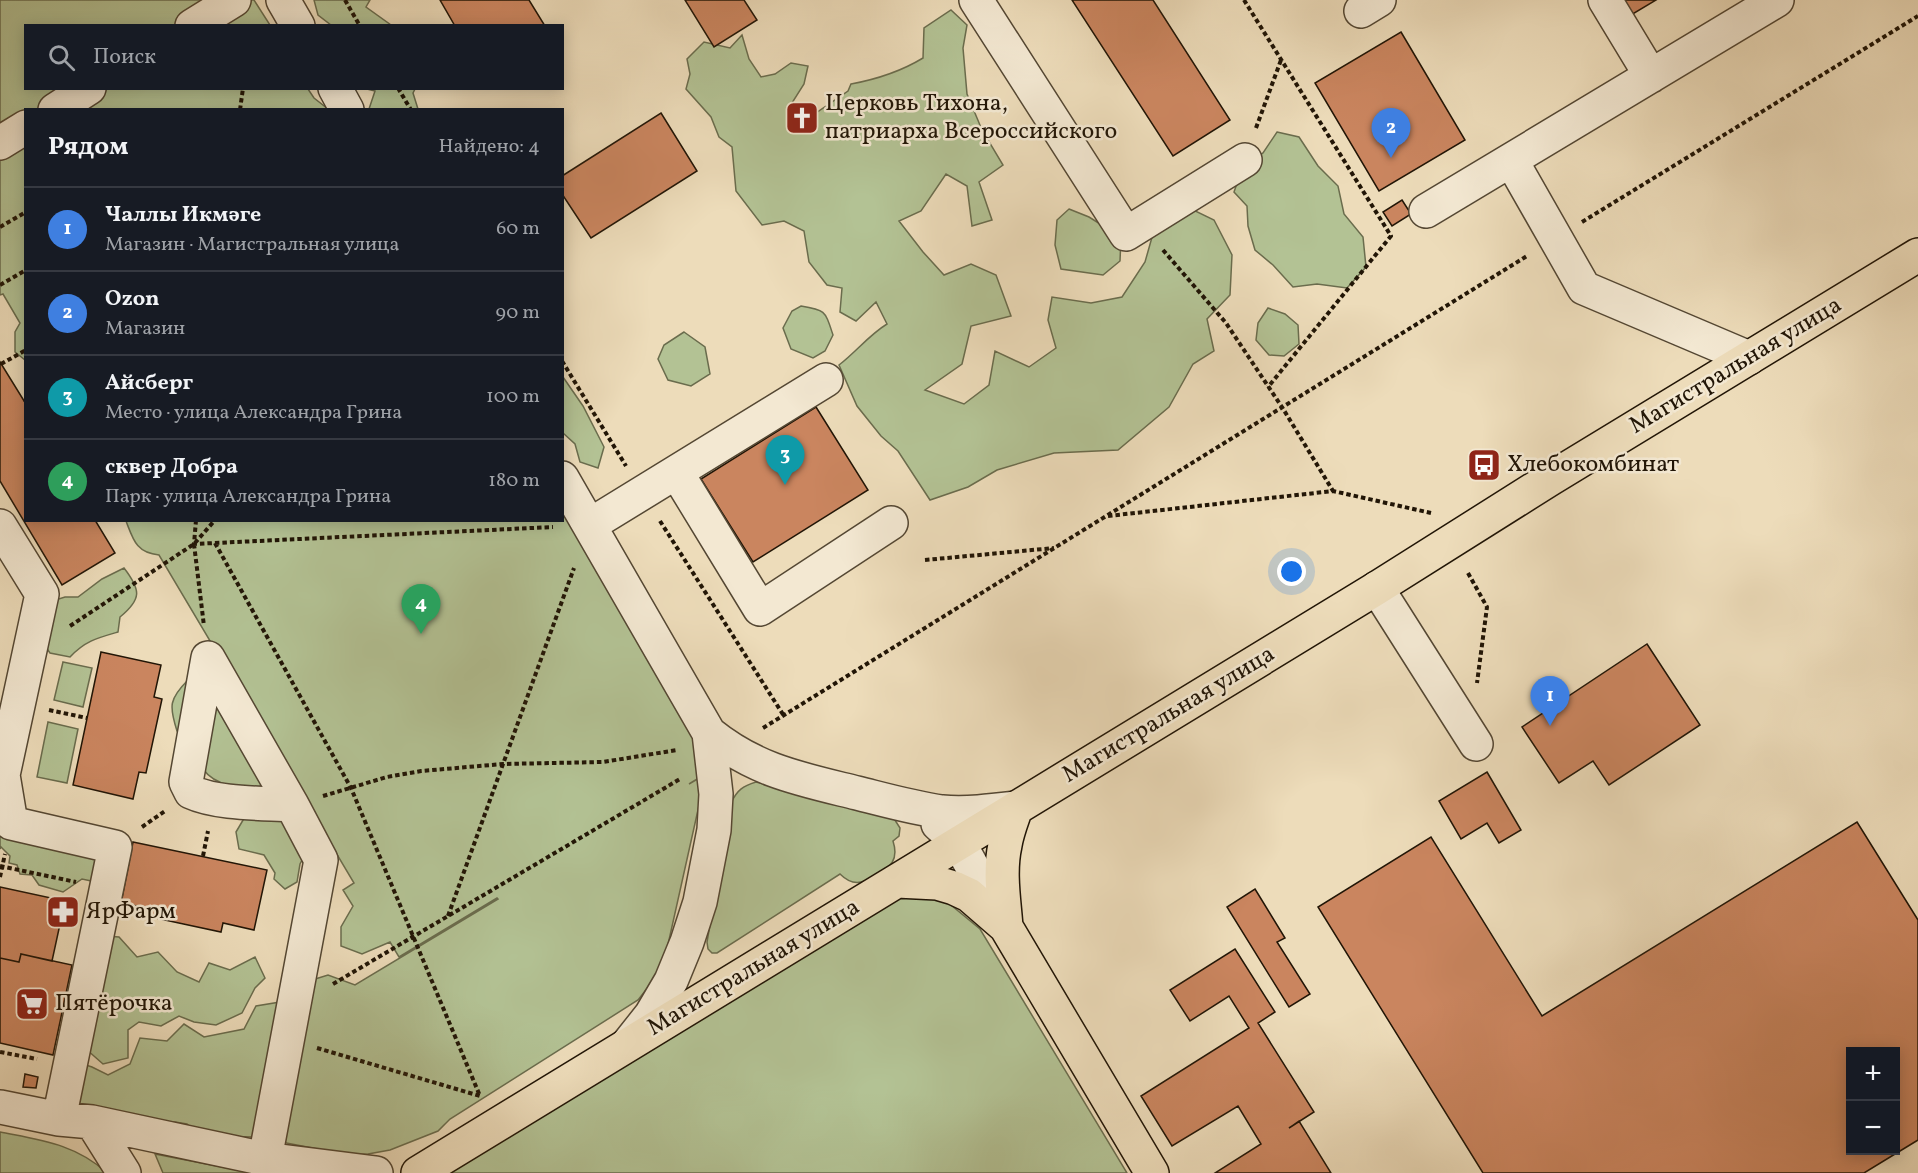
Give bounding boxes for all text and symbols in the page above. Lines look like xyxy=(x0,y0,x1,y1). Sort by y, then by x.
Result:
search box xyxy=(24,24,564,90)
icon: search xyxy=(45,41,78,74)
text: Поиск xyxy=(93,42,156,73)
place label: Церковь Тихона, патриарха Всероссийского xyxy=(825,87,1117,149)
church icon: Церковь Тихона, патриарха Всероссийского xyxy=(784,100,820,136)
pin: 2 xyxy=(1372,108,1410,158)
text: Рядом xyxy=(48,129,128,165)
text: Найдено: 4 xyxy=(439,133,540,161)
text: Чаллы Икмәге xyxy=(105,200,261,231)
text: 1 xyxy=(63,215,72,243)
text: 60 m xyxy=(496,215,540,243)
text: Магазин · Магистральная улица xyxy=(105,231,399,259)
text: Ozon xyxy=(105,284,160,315)
street label: Магистральная улица xyxy=(1623,289,1849,443)
text: 2 xyxy=(62,299,73,327)
text: 90 m xyxy=(496,299,540,327)
text: Магазин xyxy=(105,315,185,343)
text: Айсберг xyxy=(105,368,193,399)
text: 3 xyxy=(62,383,73,411)
text: 100 m xyxy=(486,383,540,411)
text: Место · улица Александра Грина xyxy=(105,399,402,427)
pin: 3 xyxy=(766,436,804,485)
bus stop icon: Хлебокомбинат xyxy=(1466,447,1502,483)
place label: Хлебокомбинат xyxy=(1507,448,1679,482)
text: сквер Добра xyxy=(105,452,238,483)
text: 4 xyxy=(61,467,74,495)
text: 180 m xyxy=(488,467,540,495)
text: Парк · улица Александра Грина xyxy=(105,483,391,511)
your location xyxy=(1277,557,1306,586)
pin: 4 xyxy=(402,584,440,634)
street label: Магистральная улица xyxy=(1056,638,1282,792)
pin: 1 xyxy=(1530,676,1570,726)
street label: Магистральная улица xyxy=(641,891,867,1045)
pharmacy icon: ЯрФарм xyxy=(45,894,81,930)
place label: ЯрФарм xyxy=(86,895,176,929)
supermarket icon: Пятёрочка xyxy=(14,986,50,1022)
place label: Пятёрочка xyxy=(55,987,173,1021)
map controls xyxy=(1846,1047,1900,1155)
button: + xyxy=(1846,1047,1900,1101)
button: − xyxy=(1846,1101,1900,1155)

